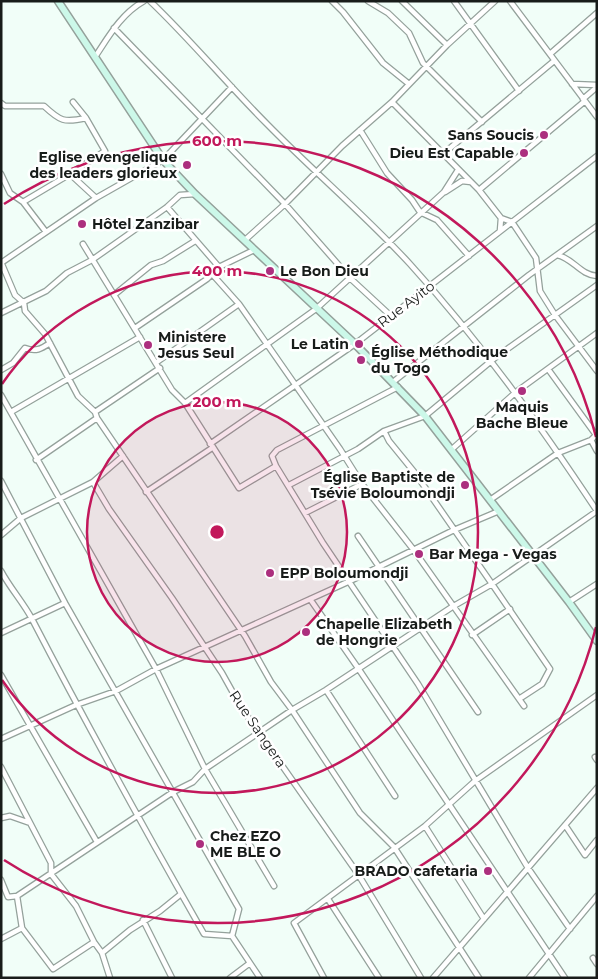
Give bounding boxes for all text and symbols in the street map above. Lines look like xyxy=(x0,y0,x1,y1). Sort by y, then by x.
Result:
place label: Sans Soucis xyxy=(448,126,535,144)
marker: Sans Soucis xyxy=(538,129,550,141)
text: 600 m xyxy=(192,131,242,150)
place label: Dieu Est Capable xyxy=(389,144,514,162)
marker: Dieu Est Capable xyxy=(518,147,530,159)
place label: Eglise evengelique des leaders glorieux xyxy=(29,148,178,182)
marker: Eglise evengelique des leaders glorieux xyxy=(181,159,193,171)
place label: Hôtel Zanzibar xyxy=(92,215,199,233)
marker: Hôtel Zanzibar xyxy=(76,218,88,230)
text: 400 m xyxy=(192,261,242,280)
place label: Le Bon Dieu xyxy=(280,262,369,280)
marker: Le Bon Dieu xyxy=(264,265,276,277)
street label: Rue Ayito xyxy=(374,277,438,331)
place label: Ministere Jesus Seul xyxy=(157,328,234,362)
place label: Le Latin xyxy=(291,335,349,353)
marker: Le Latin xyxy=(353,338,365,350)
marker: Ministere Jesus Seul xyxy=(142,339,154,351)
place label: Église Méthodique du Togo xyxy=(371,343,508,377)
marker: Église Méthodique du Togo xyxy=(355,354,367,366)
marker: Maquis Bache Bleue xyxy=(516,385,528,397)
text: 200 m xyxy=(192,392,242,411)
place label: Maquis Bache Bleue xyxy=(476,398,568,432)
place label: Église Baptiste de Tsévie Boloumondji xyxy=(311,468,455,502)
marker: Église Baptiste de Tsévie Boloumondji xyxy=(459,479,471,491)
centre of rings xyxy=(208,523,226,541)
place label: Bar Mega - Vegas xyxy=(429,545,557,563)
marker: Bar Mega - Vegas xyxy=(413,548,425,560)
place label: EPP Boloumondji xyxy=(280,564,408,582)
marker: EPP Boloumondji xyxy=(264,567,276,579)
place label: Chapelle Elizabeth de Hongrie xyxy=(316,615,453,649)
marker: Chapelle Elizabeth de Hongrie xyxy=(300,626,312,638)
street label: Rue Sangera xyxy=(226,687,290,771)
place label: Chez EZO ME BLE O xyxy=(210,827,281,861)
marker: Chez EZO ME BLE O xyxy=(194,838,206,850)
place label: BRADO cafetaria xyxy=(355,862,478,880)
marker: BRADO cafetaria xyxy=(482,865,494,877)

